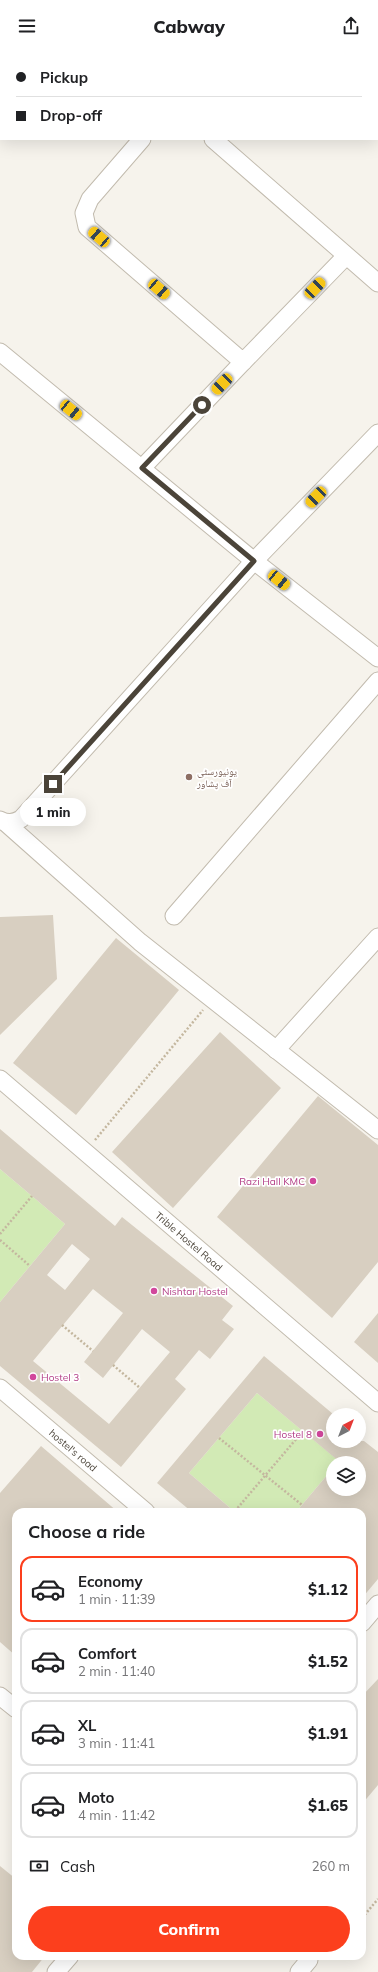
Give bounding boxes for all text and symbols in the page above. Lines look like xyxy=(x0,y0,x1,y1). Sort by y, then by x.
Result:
icon: menu xyxy=(16,15,38,37)
text: Cabway xyxy=(153,15,225,38)
icon: share xyxy=(340,15,362,37)
text: Pickup xyxy=(40,68,88,87)
text: Drop-off xyxy=(40,106,102,125)
car xyxy=(86,225,112,249)
car xyxy=(302,275,328,301)
car xyxy=(146,277,172,301)
car xyxy=(209,371,235,397)
route start xyxy=(193,396,211,414)
car xyxy=(58,398,84,422)
car xyxy=(303,484,329,510)
car xyxy=(266,568,292,592)
place label: یونیورسٹی آف پشاور xyxy=(196,765,237,790)
marker: یونیورسٹی آف پشاور xyxy=(184,772,194,782)
route end xyxy=(44,775,62,793)
callout: 1 min xyxy=(20,798,86,826)
text: 1 min xyxy=(36,804,70,820)
place label: Razi Hall KMC xyxy=(239,1175,305,1188)
marker: Razi Hall KMC xyxy=(308,1176,318,1186)
street label: Trible Hostel Road xyxy=(152,1209,225,1274)
place label: Nishtar Hostel xyxy=(162,1285,228,1298)
marker: Nishtar Hostel xyxy=(149,1286,159,1296)
place label: Hostel 3 xyxy=(41,1371,79,1384)
marker: Hostel 3 xyxy=(28,1372,38,1382)
north arrow xyxy=(326,1408,366,1448)
map controls xyxy=(326,1408,366,1496)
street label: hostel's road xyxy=(46,1427,100,1475)
place label: Hostel 8 xyxy=(274,1428,312,1441)
marker: Hostel 8 xyxy=(315,1429,325,1439)
button: layers xyxy=(326,1456,366,1496)
text: Choose a ride xyxy=(28,1520,145,1543)
icon: car xyxy=(30,1571,66,1607)
text: Economy xyxy=(78,1572,143,1591)
text: $1.12 xyxy=(308,1580,348,1599)
text: 1 min · 11:39 xyxy=(78,1591,155,1607)
icon: car xyxy=(30,1643,66,1679)
text: Comfort xyxy=(78,1644,136,1663)
text: $1.52 xyxy=(308,1652,348,1671)
text: 2 min · 11:40 xyxy=(78,1663,155,1679)
icon: car xyxy=(30,1715,66,1751)
text: XL xyxy=(78,1716,96,1735)
text: $1.91 xyxy=(308,1724,348,1743)
text: 3 min · 11:41 xyxy=(78,1735,155,1751)
icon: car xyxy=(30,1787,66,1823)
text: Moto xyxy=(78,1788,114,1807)
text: $1.65 xyxy=(308,1796,348,1815)
text: 4 min · 11:42 xyxy=(78,1807,155,1823)
icon: cash xyxy=(28,1855,50,1877)
text: Cash xyxy=(60,1857,95,1876)
text: 260 m xyxy=(312,1858,350,1874)
button: Confirm xyxy=(28,1906,350,1952)

